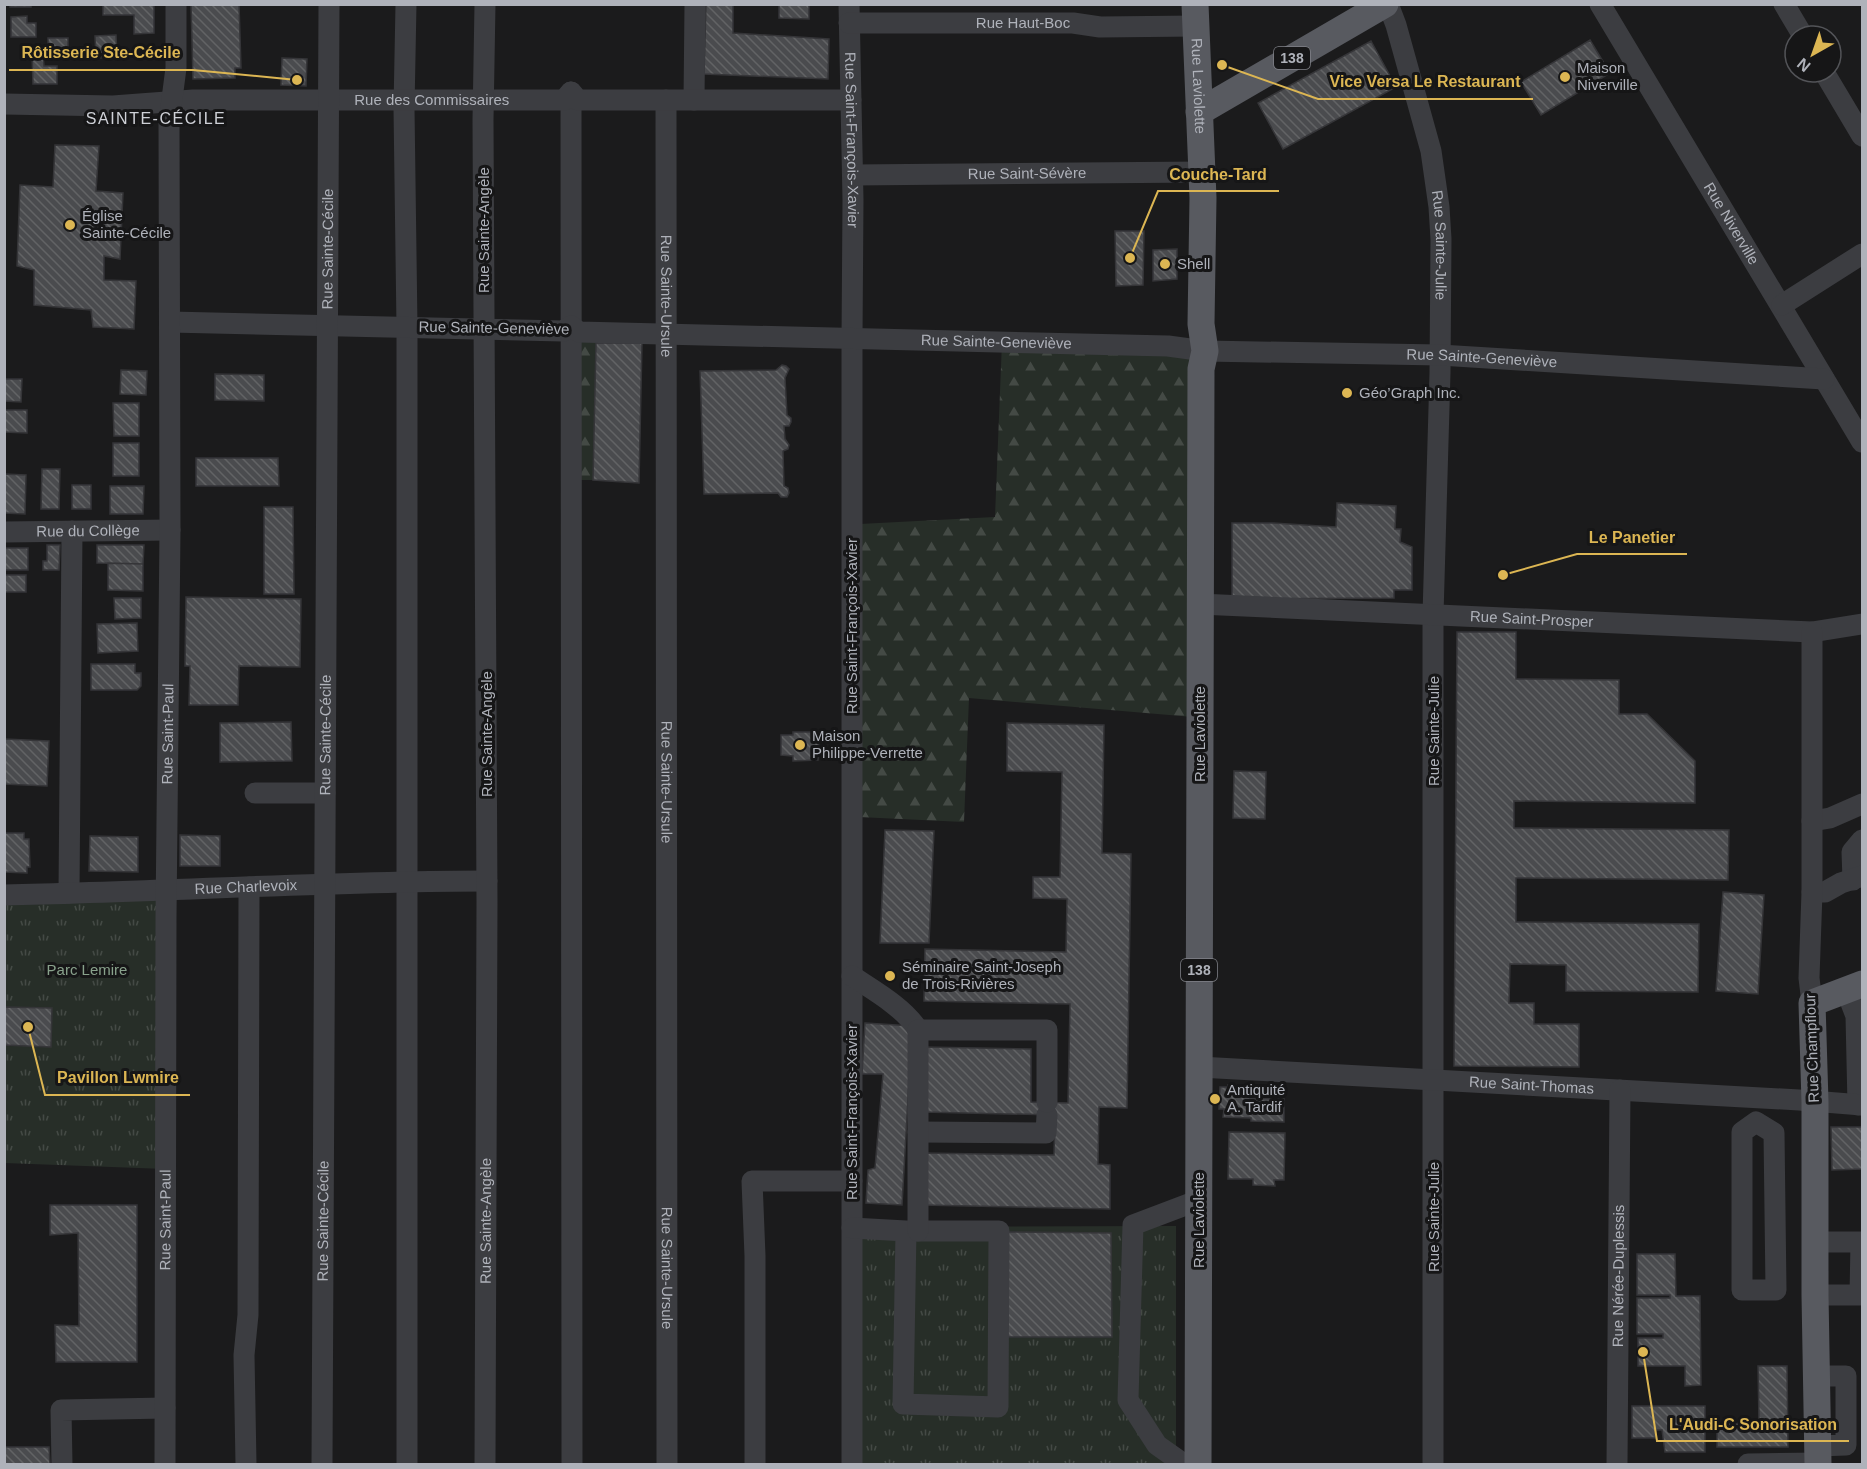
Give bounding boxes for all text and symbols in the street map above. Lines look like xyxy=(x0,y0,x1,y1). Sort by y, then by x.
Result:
street label: Rue Haut-Boc xyxy=(976,14,1071,31)
north arrow xyxy=(1783,24,1843,84)
callout: Rôtisserie Ste-Cécile xyxy=(9,36,193,70)
street label: Rue Laviolette xyxy=(1188,38,1209,134)
text: Rôtisserie Ste-Cécile xyxy=(21,44,181,61)
road number: 138 xyxy=(1274,47,1310,69)
street label: Rue Saint-François-Xavier xyxy=(842,52,862,228)
text: N xyxy=(1794,55,1814,75)
place label: Maison Niverville xyxy=(1577,59,1638,93)
callout: Vice Versa Le Restaurant xyxy=(1318,65,1533,99)
marker: Maison Niverville xyxy=(1558,70,1572,84)
text: Vice Versa Le Restaurant xyxy=(1330,73,1521,90)
street label: Rue des Commissaires xyxy=(354,91,509,108)
district label: SAINTE-CÉCILE xyxy=(86,109,226,127)
callout: Couche-Tard xyxy=(1158,157,1279,191)
street label: Rue Saint-Sévère xyxy=(968,164,1086,182)
text: Couche-Tard xyxy=(1169,166,1267,183)
street label: Rue Sainte-Angèle xyxy=(475,167,492,293)
street label: Rue Niverville xyxy=(1701,179,1763,268)
street label: Rue Sainte-Cécile xyxy=(319,188,336,310)
street label: Rue Sainte-Julie xyxy=(1429,189,1450,300)
place label: Église Sainte-Cécile xyxy=(82,207,171,241)
marker: Église Sainte-Cécile xyxy=(63,218,77,232)
street label: Rue Sainte-Ursule xyxy=(658,235,675,357)
place label: Shell xyxy=(1177,255,1210,272)
marker: Shell xyxy=(1158,257,1172,271)
street label: Rue Sainte-Geneviève xyxy=(418,318,570,337)
street label: Rue Sainte-Geneviève xyxy=(921,331,1072,352)
street label: Rue Sainte-Geneviève xyxy=(1406,345,1558,370)
place label: Géo’Graph Inc. xyxy=(1359,384,1461,401)
marker: Géo’Graph Inc. xyxy=(1340,386,1354,400)
callout: Le Panetier xyxy=(1577,520,1687,554)
street label: Rue du Collège xyxy=(36,521,140,540)
text: Le Panetier xyxy=(1589,529,1675,546)
street label: Rue Saint-François-Xavier xyxy=(843,538,860,714)
street label: Rue Saint-Prosper xyxy=(1470,607,1594,630)
street label: Rue Sainte-Angèle xyxy=(478,671,495,797)
street label: Rue Sainte-Cécile xyxy=(316,674,334,796)
street label: Rue Sainte-Julie xyxy=(1425,676,1442,786)
street label: Rue Saint-Paul xyxy=(158,683,176,785)
street label: Rue Laviolette xyxy=(1191,686,1208,782)
street label: Rue Sainte-Ursule xyxy=(658,721,676,843)
place label: Maison Philippe-Verrette xyxy=(812,727,923,761)
marker: Maison Philippe-Verrette xyxy=(793,738,807,752)
street label: Rue Charlevoix xyxy=(194,876,298,897)
place label: Séminaire Saint-Joseph de Trois‑Rivières xyxy=(902,958,1061,992)
road number: 138 xyxy=(1181,959,1217,981)
park label: Parc Lemire xyxy=(47,961,127,978)
marker: Séminaire Saint-Joseph de Trois‑Rivières xyxy=(883,969,897,983)
street label: Rue Champflour xyxy=(1801,993,1822,1103)
street label: Rue Saint-François-Xavier xyxy=(843,1024,860,1200)
callout: Pavillon Lwmire xyxy=(45,1061,190,1095)
text: Pavillon Lwmire xyxy=(57,1069,179,1086)
street label: Rue Saint-Thomas xyxy=(1469,1073,1594,1097)
place label: Antiquité A. Tardif xyxy=(1227,1081,1285,1115)
marker: Antiquité A. Tardif xyxy=(1208,1092,1222,1106)
street label: Rue Sainte-Angèle xyxy=(477,1158,494,1284)
street label: Rue Sainte-Cécile xyxy=(314,1160,331,1282)
street label: Rue Sainte-Julie xyxy=(1425,1162,1442,1272)
street label: Rue Saint-Paul xyxy=(156,1169,174,1270)
street label: Rue Laviolette xyxy=(1190,1172,1207,1268)
street label: Rue Nérée-Duplessis xyxy=(1609,1205,1627,1347)
street label: Rue Sainte-Ursule xyxy=(659,1207,676,1329)
callout: L'Audi-C Sonorisation xyxy=(1657,1407,1849,1441)
text: L'Audi-C Sonorisation xyxy=(1669,1416,1837,1433)

